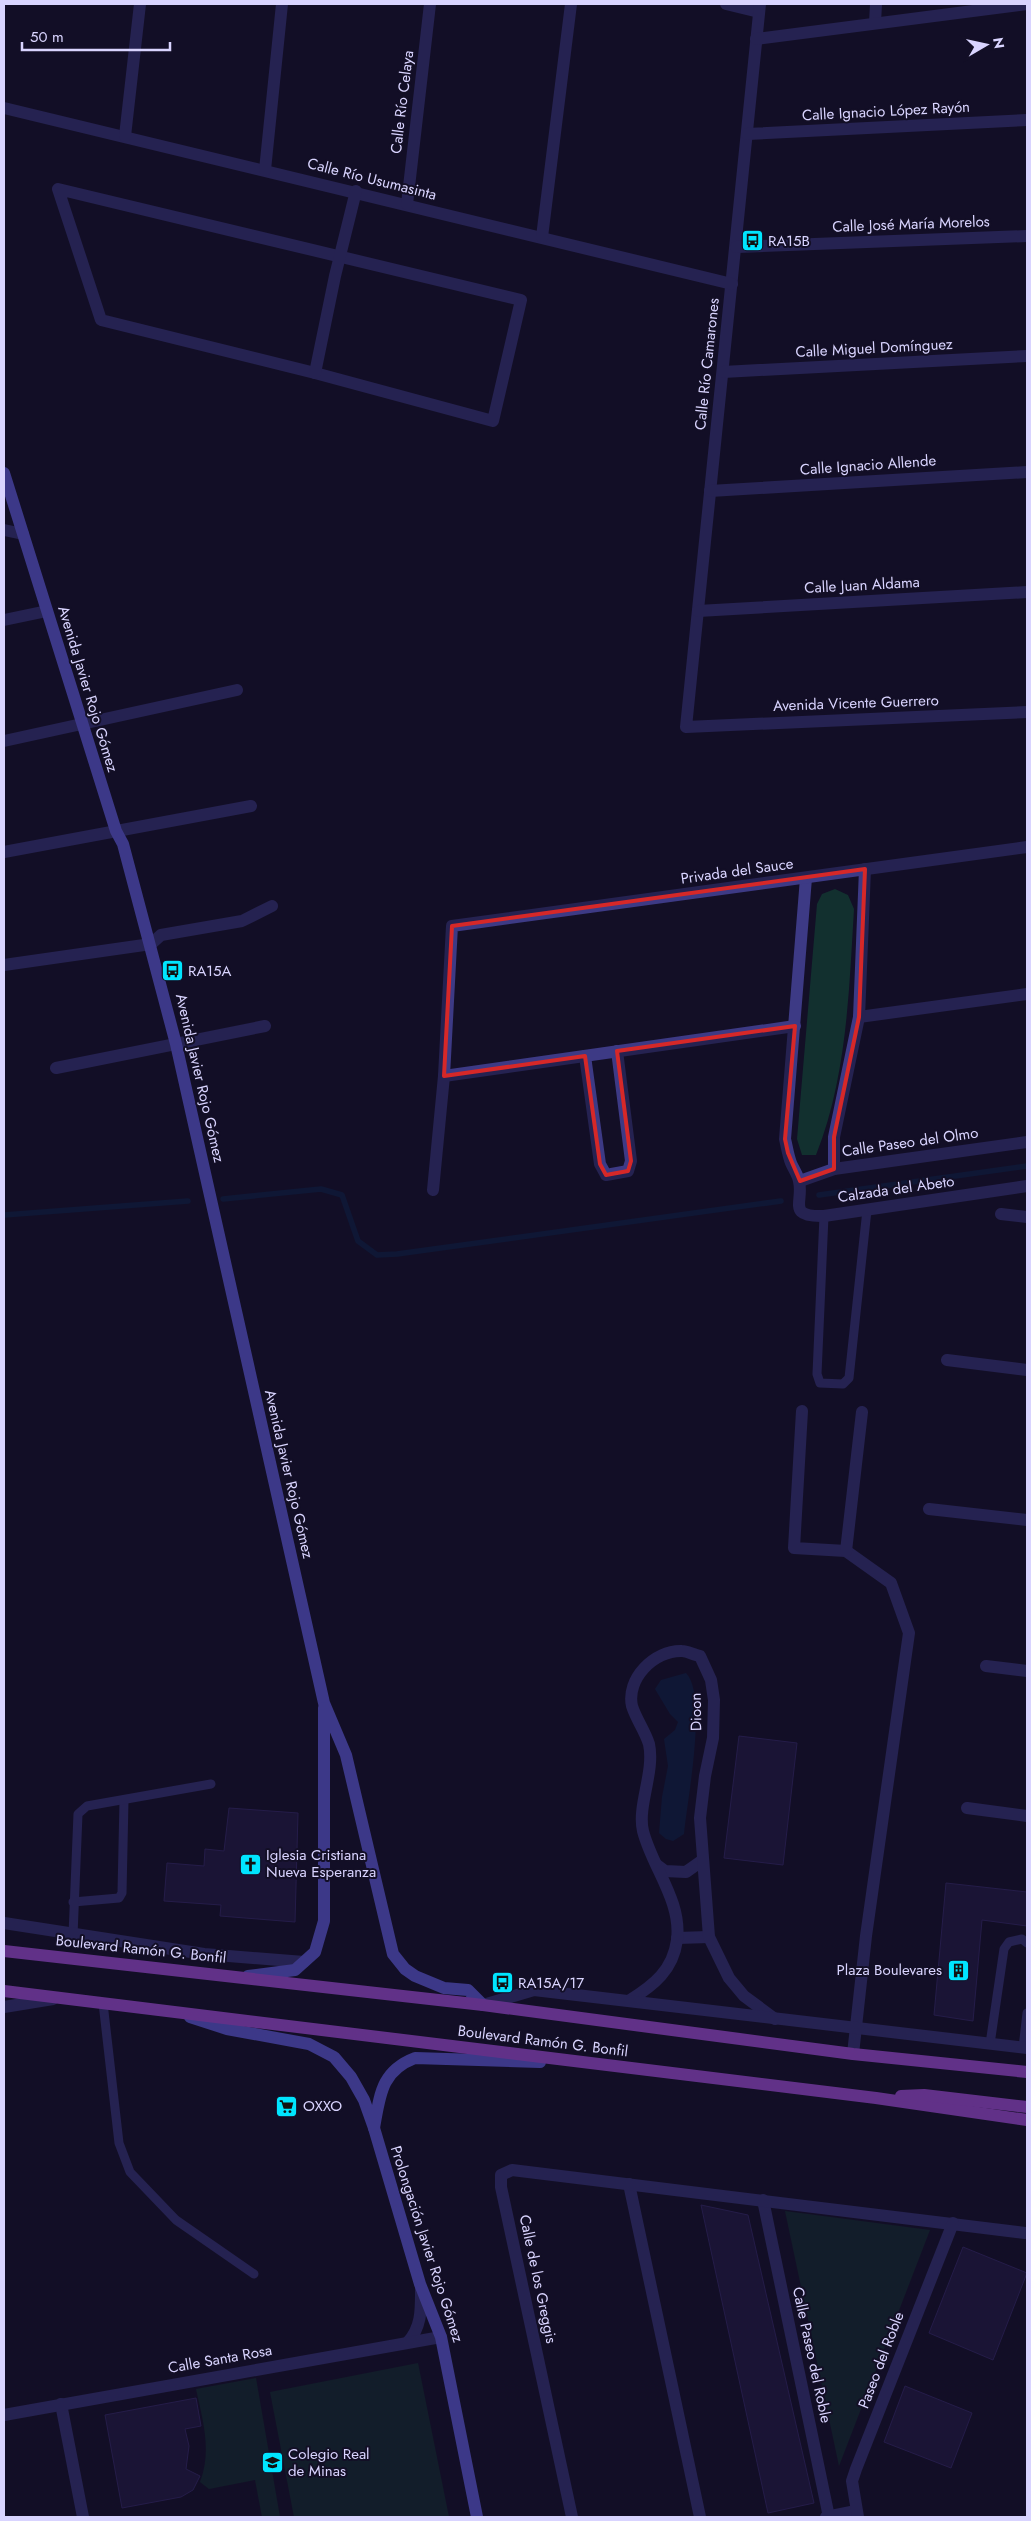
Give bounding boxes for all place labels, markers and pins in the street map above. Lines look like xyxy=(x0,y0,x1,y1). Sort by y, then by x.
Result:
bus stop icon: RA15B xyxy=(740,229,764,253)
place label: RA15B xyxy=(768,230,810,252)
bus stop icon: RA15A xyxy=(160,959,184,983)
place label: RA15A xyxy=(188,960,232,982)
place label: Iglesia Cristiana Nueva Esperanza xyxy=(266,1844,376,1883)
church icon: Iglesia Cristiana Nueva Esperanza xyxy=(238,1852,262,1876)
building icon: Plaza Boulevares xyxy=(946,1958,970,1982)
place label: Plaza Boulevares xyxy=(837,1959,942,1981)
bus stop icon: RA15A/17 xyxy=(490,1971,514,1995)
place label: RA15A/17 xyxy=(518,1972,584,1994)
supermarket icon: OXXO xyxy=(275,2094,299,2118)
place label: OXXO xyxy=(303,2095,342,2117)
place label: Colegio Real de Minas xyxy=(288,2443,370,2482)
school or university icon: Colegio Real de Minas xyxy=(260,2451,284,2475)

